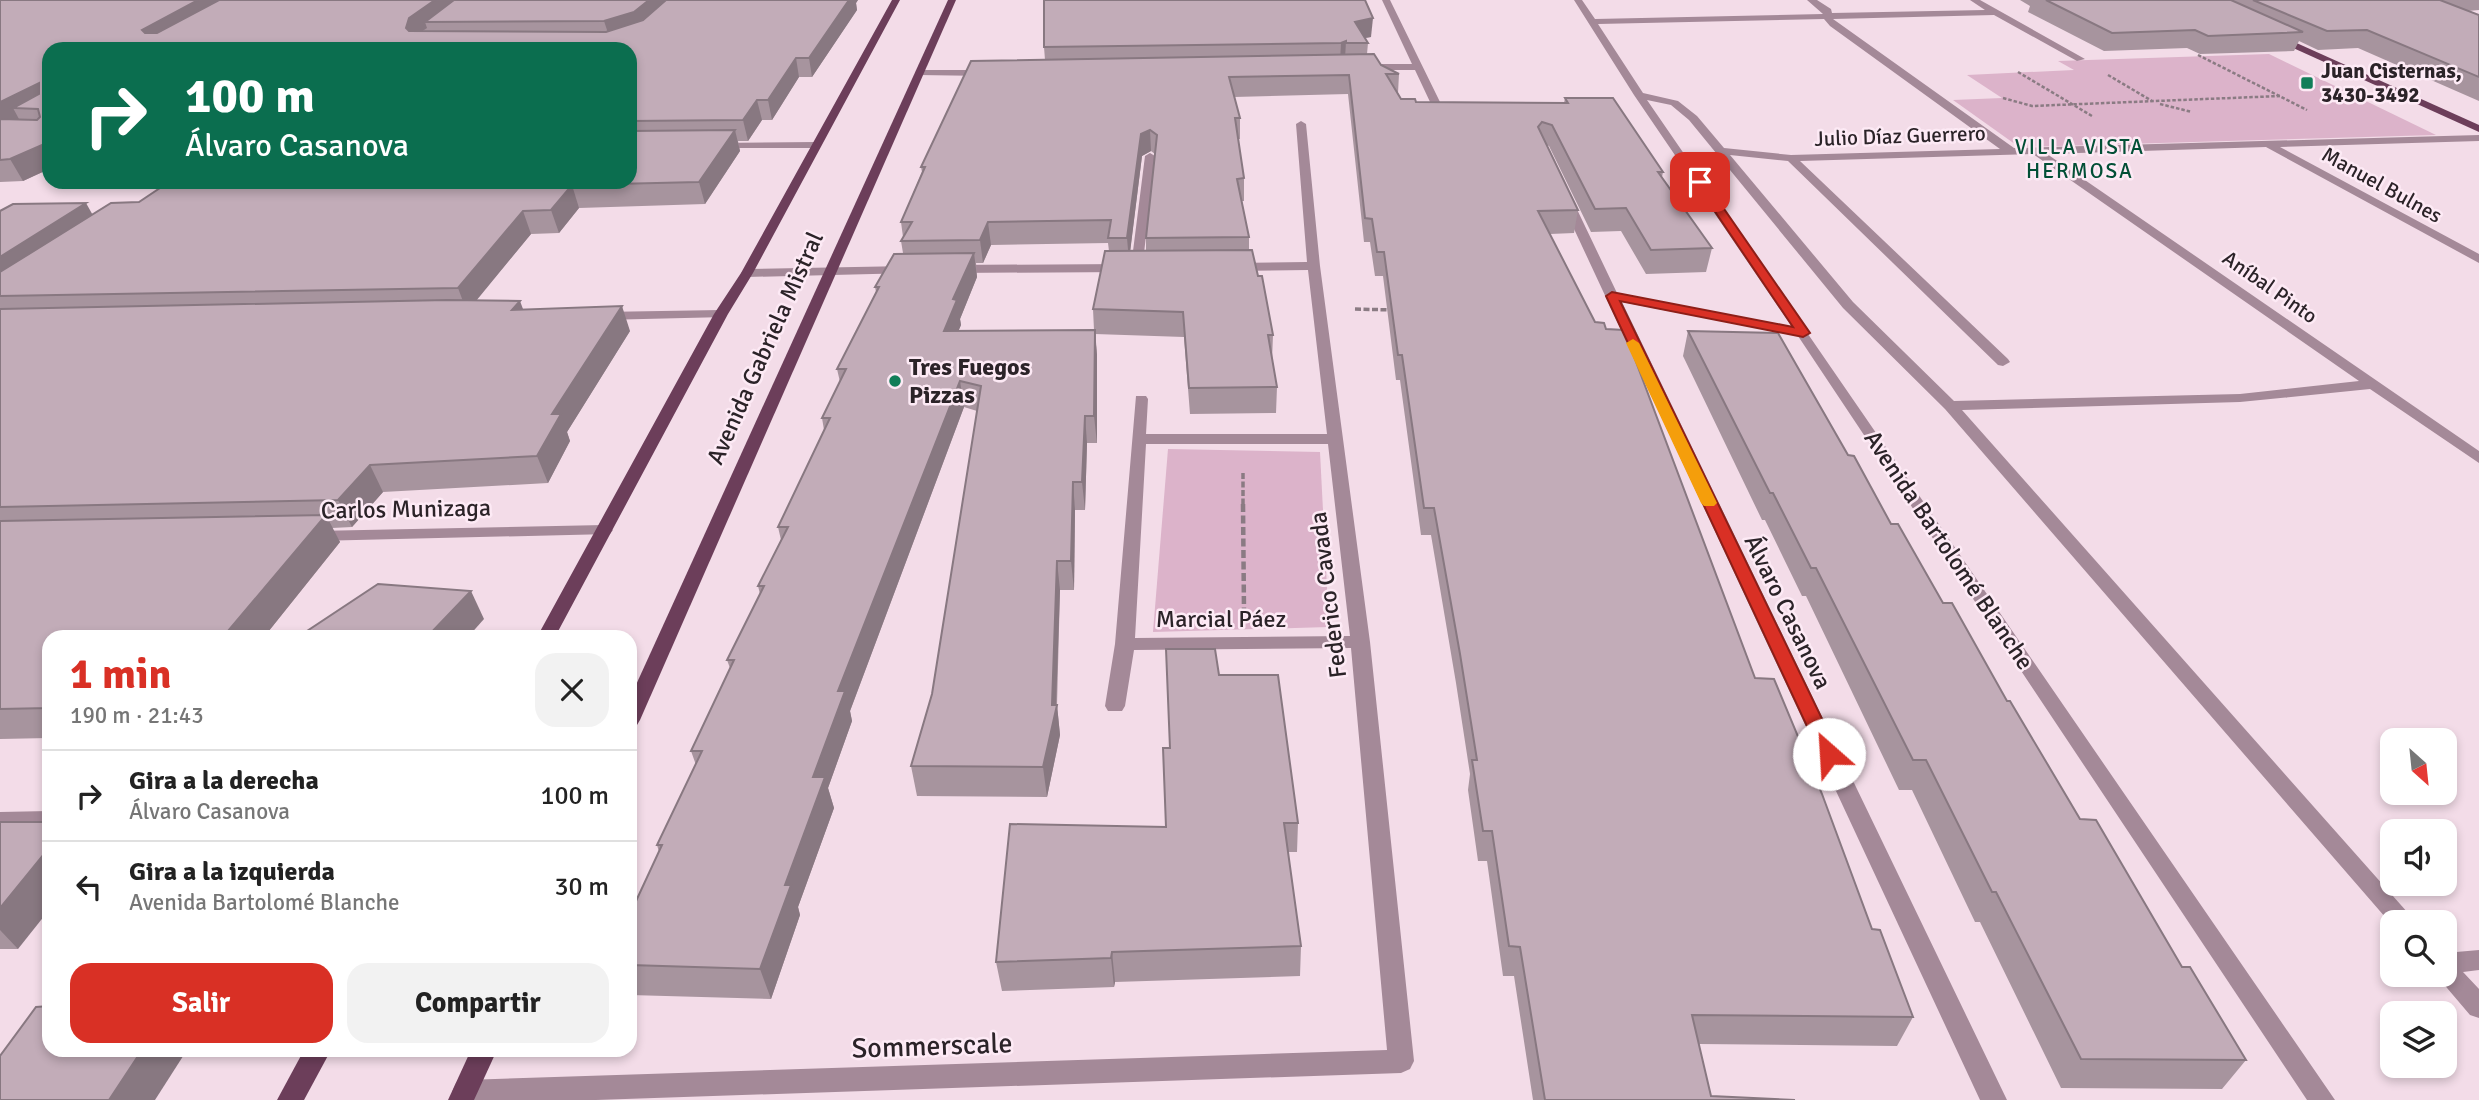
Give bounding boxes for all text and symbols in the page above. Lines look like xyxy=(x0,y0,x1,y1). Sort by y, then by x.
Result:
place label: Juan Cisternas, 3430-3492 xyxy=(2321,58,2462,108)
text: 100 m xyxy=(185,66,315,126)
icon: right xyxy=(70,70,161,161)
marker: Juan Cisternas, 3430-3492 xyxy=(2299,75,2315,91)
street label: Julio Díaz Guerrero xyxy=(1814,120,1986,152)
text: Álvaro Casanova xyxy=(185,126,409,165)
district label: VILLA VISTA HERMOSA xyxy=(2015,134,2145,184)
street label: Manuel Bulnes xyxy=(2317,141,2447,229)
pin xyxy=(1670,152,1730,212)
icon: arrive xyxy=(1681,163,1719,201)
street label: Avenida Gabriela Mistral xyxy=(700,227,830,469)
street label: Aníbal Pinto xyxy=(2218,245,2322,329)
place label: Tres Fuegos Pizzas xyxy=(909,352,1031,410)
marker: Tres Fuegos Pizzas xyxy=(887,373,903,389)
street label: Avenida Bartolomé Blanche xyxy=(1858,425,2040,675)
street label: Carlos Munizaga xyxy=(321,493,491,525)
street label: Federico Cavada xyxy=(1303,510,1353,680)
street label: Álvaro Casanova xyxy=(1738,530,1838,694)
street label: Marcial Páez xyxy=(1156,604,1286,634)
text: 1 min xyxy=(70,649,171,700)
button: close xyxy=(535,653,609,727)
text: 190 m · 21:43 xyxy=(70,701,204,730)
position arrow xyxy=(1792,717,1866,791)
north arrow xyxy=(2380,728,2457,805)
map controls xyxy=(2380,728,2457,1078)
text: Gira a la derecha xyxy=(129,765,319,797)
icon: right xyxy=(70,777,108,815)
text: 100 m xyxy=(540,780,609,812)
text: Álvaro Casanova xyxy=(129,797,290,826)
button: sound xyxy=(2380,819,2457,896)
text: Gira a la izquierda xyxy=(129,856,335,888)
icon: left xyxy=(70,868,108,906)
text: 30 m xyxy=(554,871,609,903)
text: Avenida Bartolomé Blanche xyxy=(129,888,400,917)
button: search xyxy=(2380,910,2457,987)
button: Salir xyxy=(70,963,333,1043)
button: Compartir xyxy=(347,963,609,1043)
button: layers xyxy=(2380,1001,2457,1078)
street label: Sommerscale xyxy=(851,1026,1013,1066)

